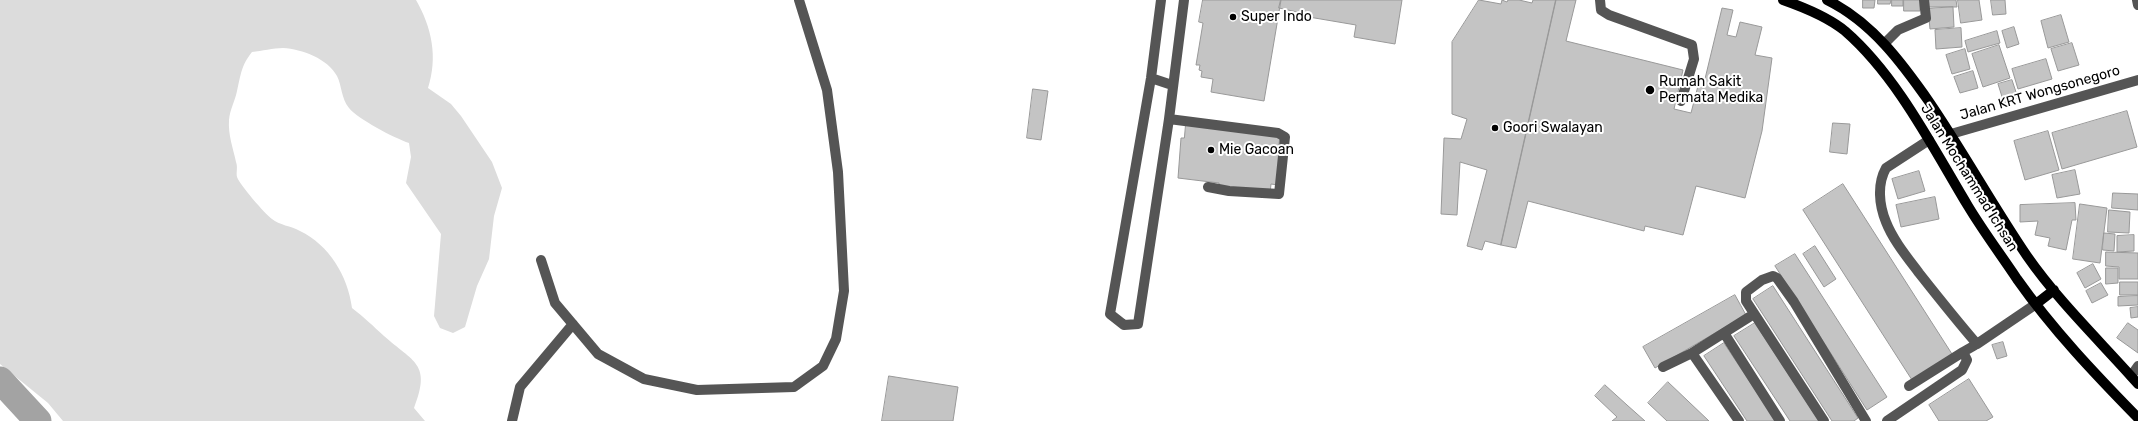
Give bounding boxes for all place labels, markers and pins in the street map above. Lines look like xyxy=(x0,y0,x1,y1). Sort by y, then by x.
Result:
place label: Super Indo xyxy=(1241,9,1312,25)
marker: Super Indo xyxy=(1228,12,1238,22)
place label: Rumah Sakit Permata Medika xyxy=(1659,74,1763,106)
marker: Rumah Sakit Permata Medika xyxy=(1644,84,1656,96)
place label: Goori Swalayan xyxy=(1503,120,1603,136)
marker: Goori Swalayan xyxy=(1490,123,1500,133)
place label: Mie Gacoan xyxy=(1219,142,1294,158)
marker: Mie Gacoan xyxy=(1206,145,1216,155)

